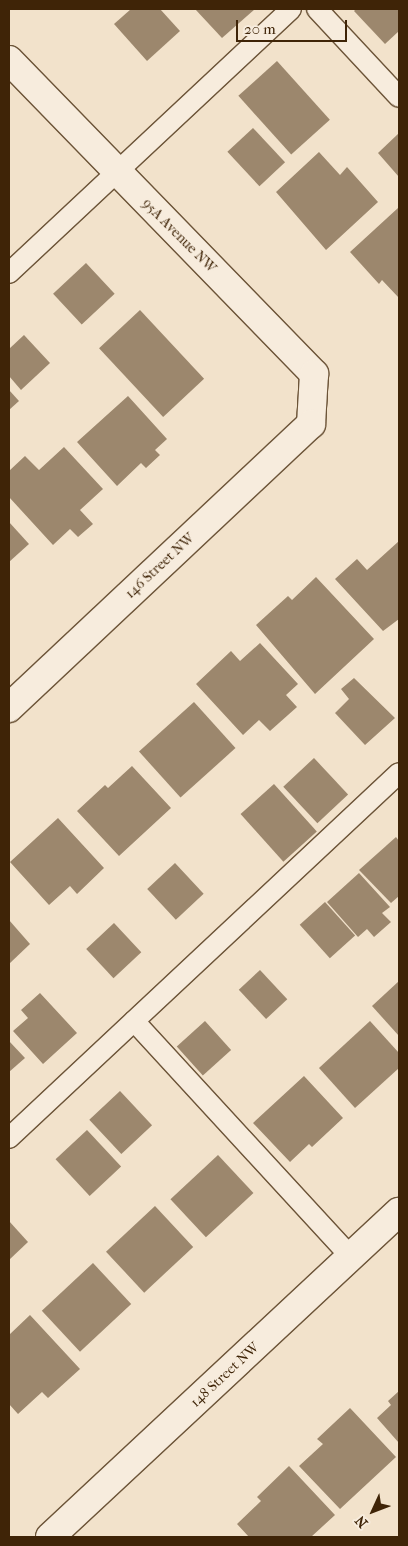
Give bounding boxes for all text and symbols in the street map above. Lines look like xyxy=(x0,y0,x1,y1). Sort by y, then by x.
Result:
scale bar xyxy=(238,10,349,42)
text: 20 m xyxy=(244,20,276,38)
street label: 95A Avenue NW xyxy=(138,195,220,277)
street label: 146 Street NW xyxy=(122,530,198,602)
street label: 148 Street NW xyxy=(187,1339,263,1411)
north arrow xyxy=(348,1486,398,1536)
text: N xyxy=(352,1512,372,1531)

